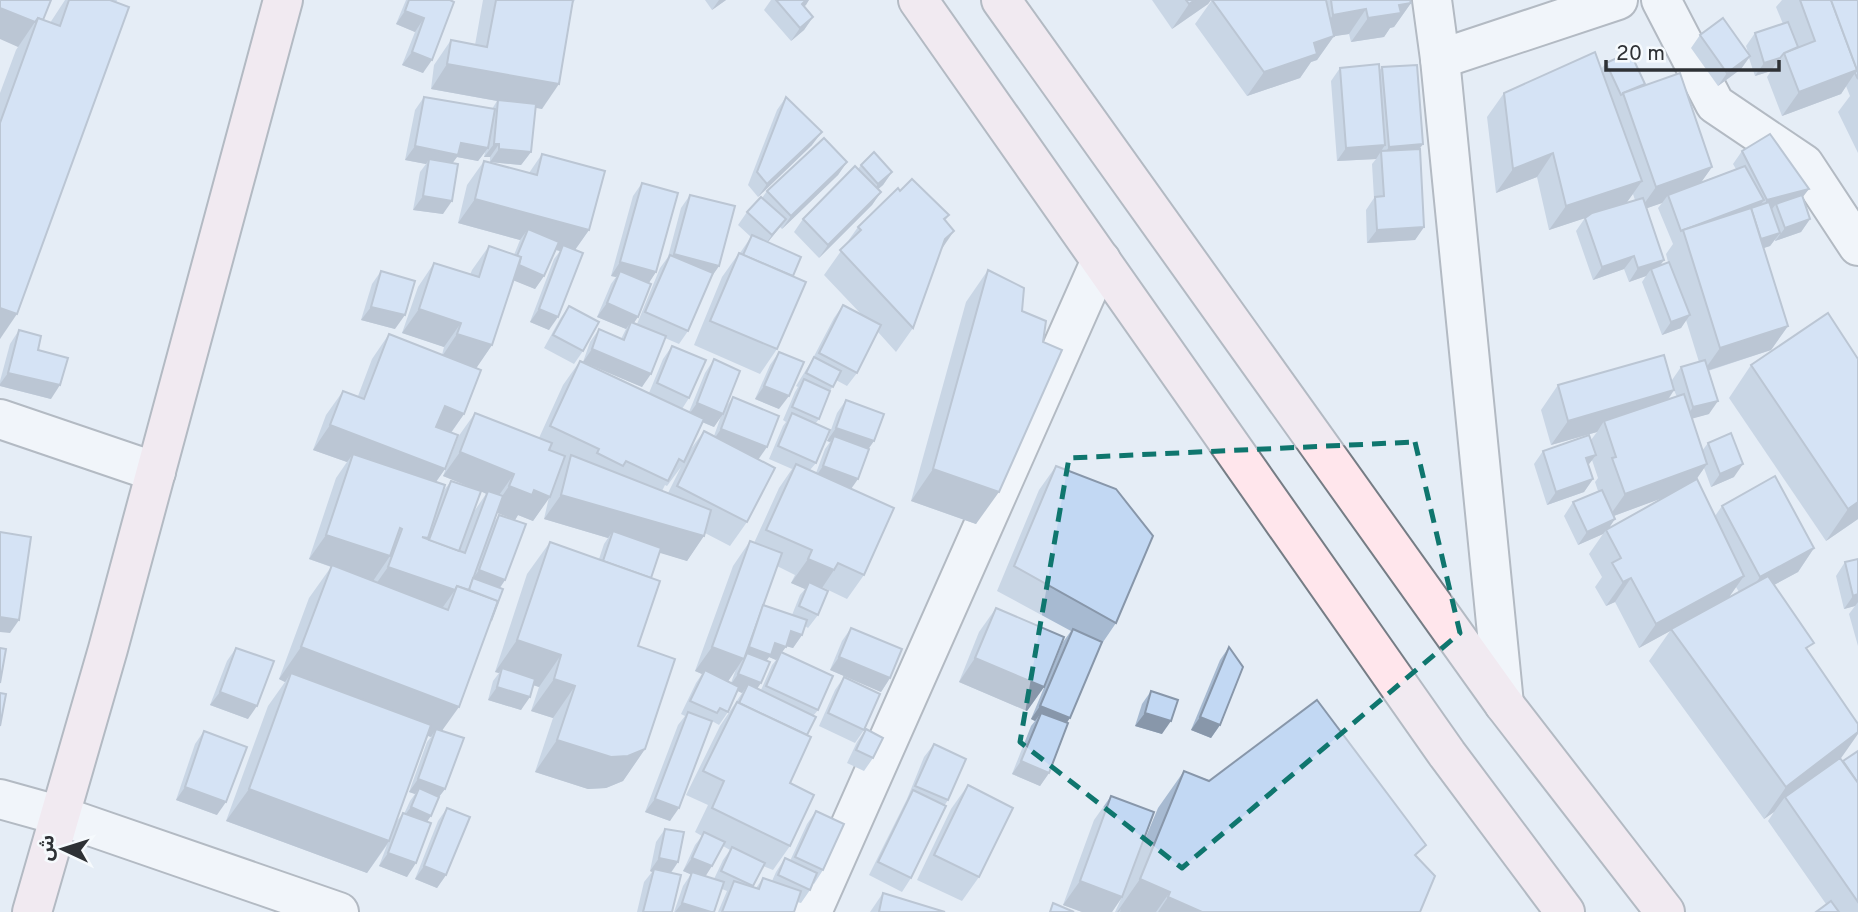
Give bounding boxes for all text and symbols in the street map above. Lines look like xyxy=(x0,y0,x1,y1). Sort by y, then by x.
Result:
scale bar xyxy=(1606,28,1779,72)
text: 20 m xyxy=(1616,41,1665,68)
north arrow xyxy=(28,814,98,884)
text: ش xyxy=(35,834,61,862)

